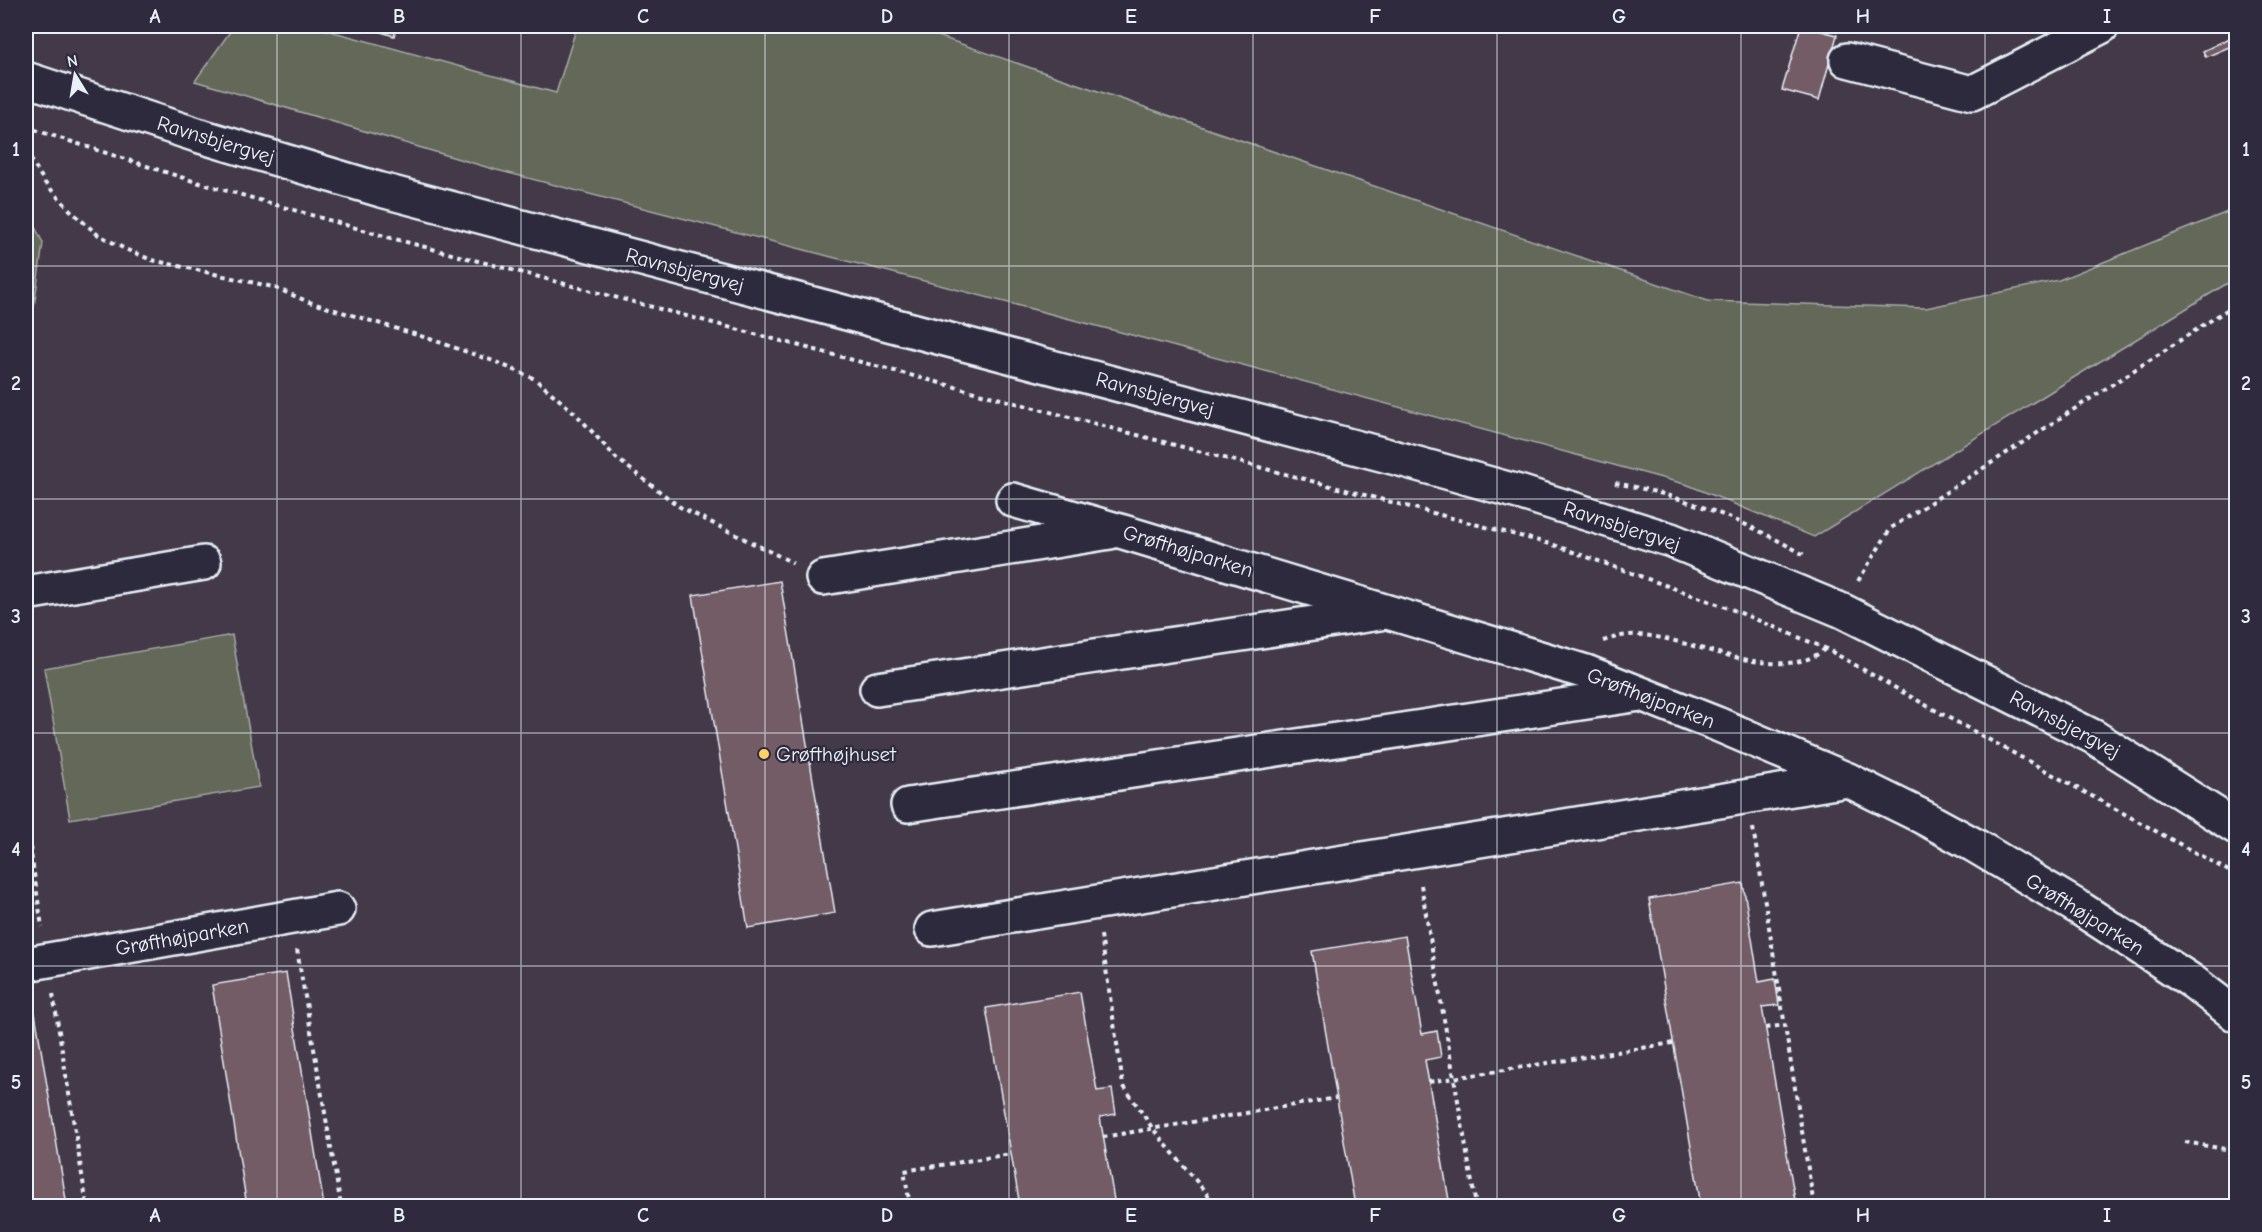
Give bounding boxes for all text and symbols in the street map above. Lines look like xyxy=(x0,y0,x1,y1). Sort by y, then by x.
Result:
text: A xyxy=(149,5,161,28)
text: B xyxy=(393,5,405,28)
text: C xyxy=(637,5,649,28)
text: D xyxy=(881,5,893,28)
text: E xyxy=(1125,5,1137,28)
text: F xyxy=(1369,5,1381,28)
text: G xyxy=(1612,5,1626,28)
text: H xyxy=(1856,5,1870,28)
text: I xyxy=(2103,5,2111,28)
north arrow xyxy=(45,45,105,105)
text: N xyxy=(65,51,79,71)
street label: Ravnsbjergvej xyxy=(154,111,278,169)
text: 1 xyxy=(12,138,20,161)
text: 1 xyxy=(2242,138,2250,161)
street label: Ravnsbjergvej xyxy=(623,243,747,297)
street label: Ravnsbjergvej xyxy=(1093,367,1217,421)
text: 2 xyxy=(11,372,21,395)
text: 2 xyxy=(2241,372,2251,395)
street label: Ravnsbjergvej xyxy=(1561,496,1683,556)
street label: Grøfthøjparken xyxy=(1120,520,1256,582)
text: 3 xyxy=(11,605,21,628)
text: 3 xyxy=(2241,605,2251,628)
street label: Grøfthøjparken xyxy=(1584,663,1718,733)
street label: Ravnsbjergvej xyxy=(2006,685,2124,763)
place label: Grøfthøjhuset xyxy=(776,742,897,766)
marker: Grøfthøjhuset xyxy=(757,747,771,761)
text: 4 xyxy=(11,838,21,861)
text: 4 xyxy=(2241,838,2251,861)
street label: Grøfthøjparken xyxy=(2021,868,2149,960)
street label: Grøfthøjparken xyxy=(113,913,251,961)
text: 5 xyxy=(11,1071,21,1094)
text: 5 xyxy=(2241,1071,2251,1094)
text: A xyxy=(149,1204,161,1227)
text: B xyxy=(393,1204,405,1227)
text: C xyxy=(637,1204,649,1227)
text: D xyxy=(881,1204,893,1227)
text: E xyxy=(1125,1204,1137,1227)
text: F xyxy=(1369,1204,1381,1227)
text: G xyxy=(1612,1204,1626,1227)
text: H xyxy=(1856,1204,1870,1227)
text: I xyxy=(2103,1204,2111,1227)

